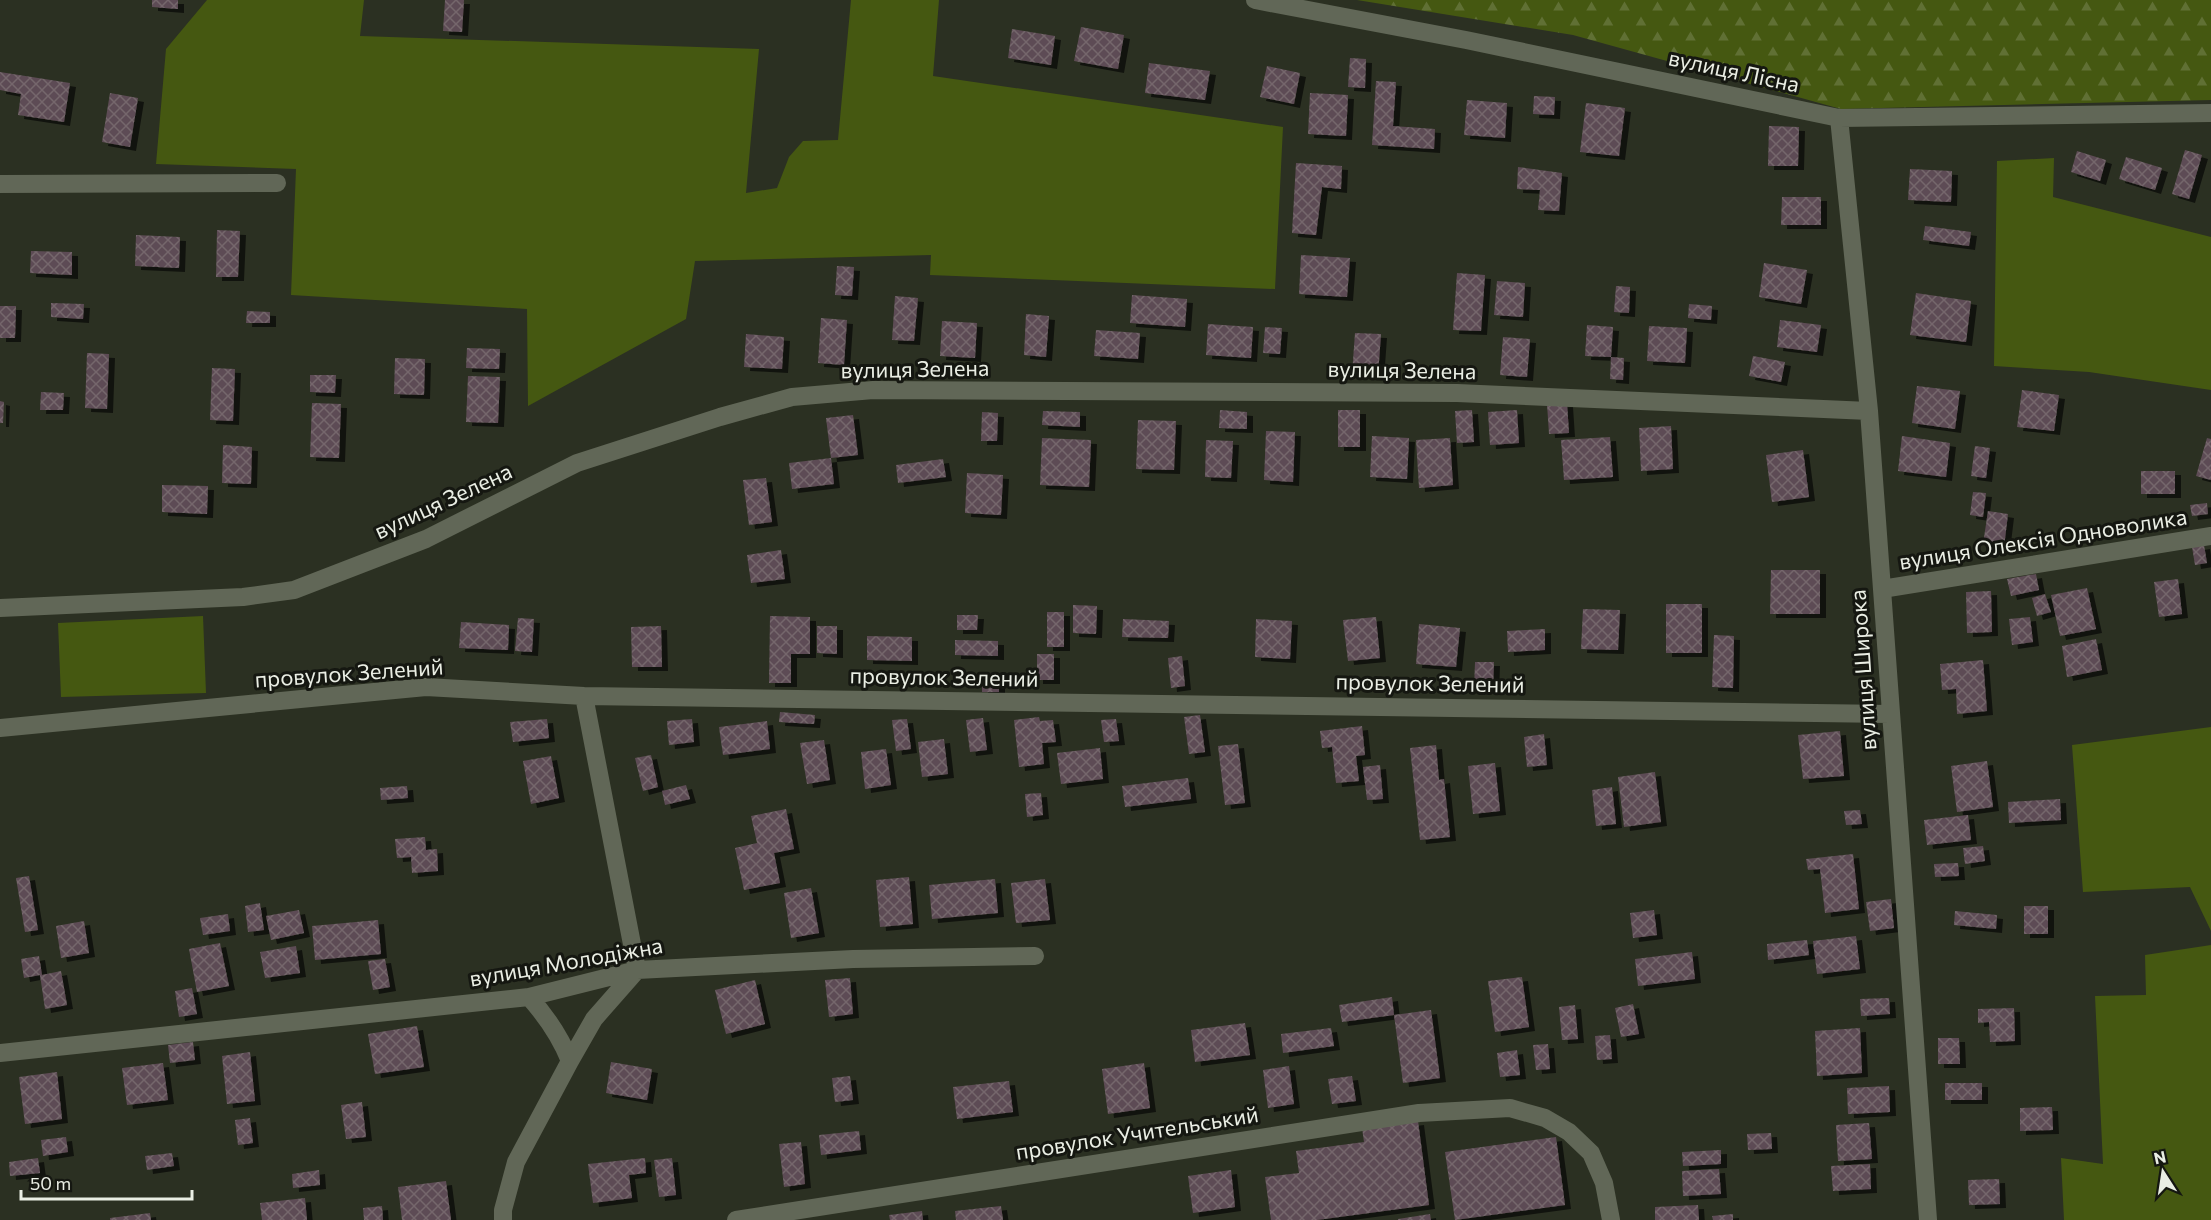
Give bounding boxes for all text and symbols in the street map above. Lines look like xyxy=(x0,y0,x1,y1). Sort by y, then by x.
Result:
street label: вулиця Лісна xyxy=(1666,43,1802,98)
street label: вулиця Зелена xyxy=(840,354,990,383)
street label: вулиця Зелена xyxy=(1327,355,1477,384)
street label: вулиця Зелена xyxy=(370,457,516,544)
street label: вулиця Олексія Одноволика xyxy=(1897,502,2189,575)
street label: вулиця Широка xyxy=(1843,589,1882,751)
street label: провулок Зелений xyxy=(254,652,444,693)
street label: провулок Зелений xyxy=(849,661,1039,692)
street label: провулок Зелений xyxy=(1335,667,1525,698)
street label: вулиця Молодіжна xyxy=(467,931,665,992)
street label: провулок Учительський xyxy=(1014,1100,1260,1165)
north arrow xyxy=(2133,1142,2193,1202)
text: N xyxy=(2152,1146,2168,1167)
scale bar xyxy=(21,1163,192,1201)
text: 50 m xyxy=(30,1172,71,1194)

